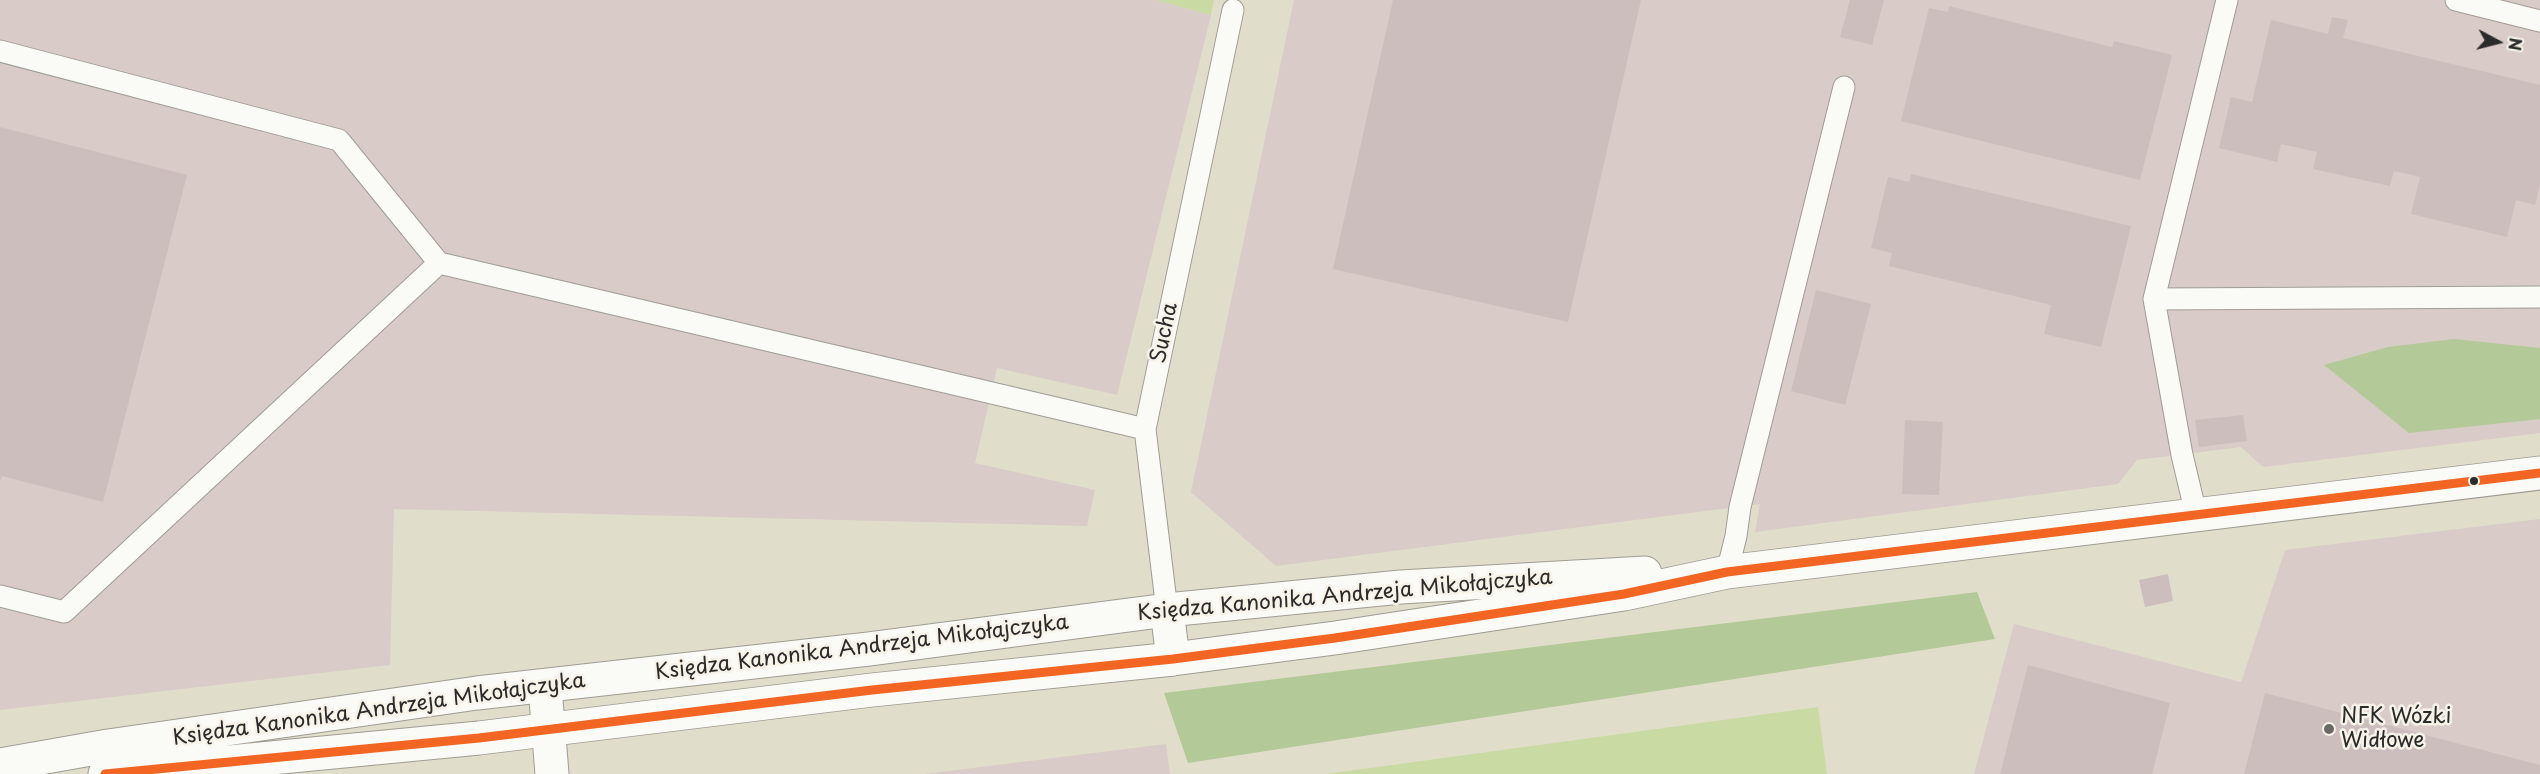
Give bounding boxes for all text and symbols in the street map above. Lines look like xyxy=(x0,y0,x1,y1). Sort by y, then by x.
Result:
north arrow xyxy=(2468,12,2528,72)
text: N xyxy=(2503,36,2529,52)
street label: Sucha xyxy=(1146,300,1184,366)
unlabelled marker xyxy=(2468,475,2480,487)
street label: Księdza Kanonika Andrzeja Mikołajczyka xyxy=(1137,565,1553,627)
street label: Księdza Kanonika Andrzeja Mikołajczyka xyxy=(654,610,1070,686)
street label: Księdza Kanonika Andrzeja Mikołajczyka xyxy=(171,669,587,751)
place label: NFK Wózki Widłowe xyxy=(2341,704,2451,754)
marker: NFK Wózki Widłowe xyxy=(2322,722,2336,736)

